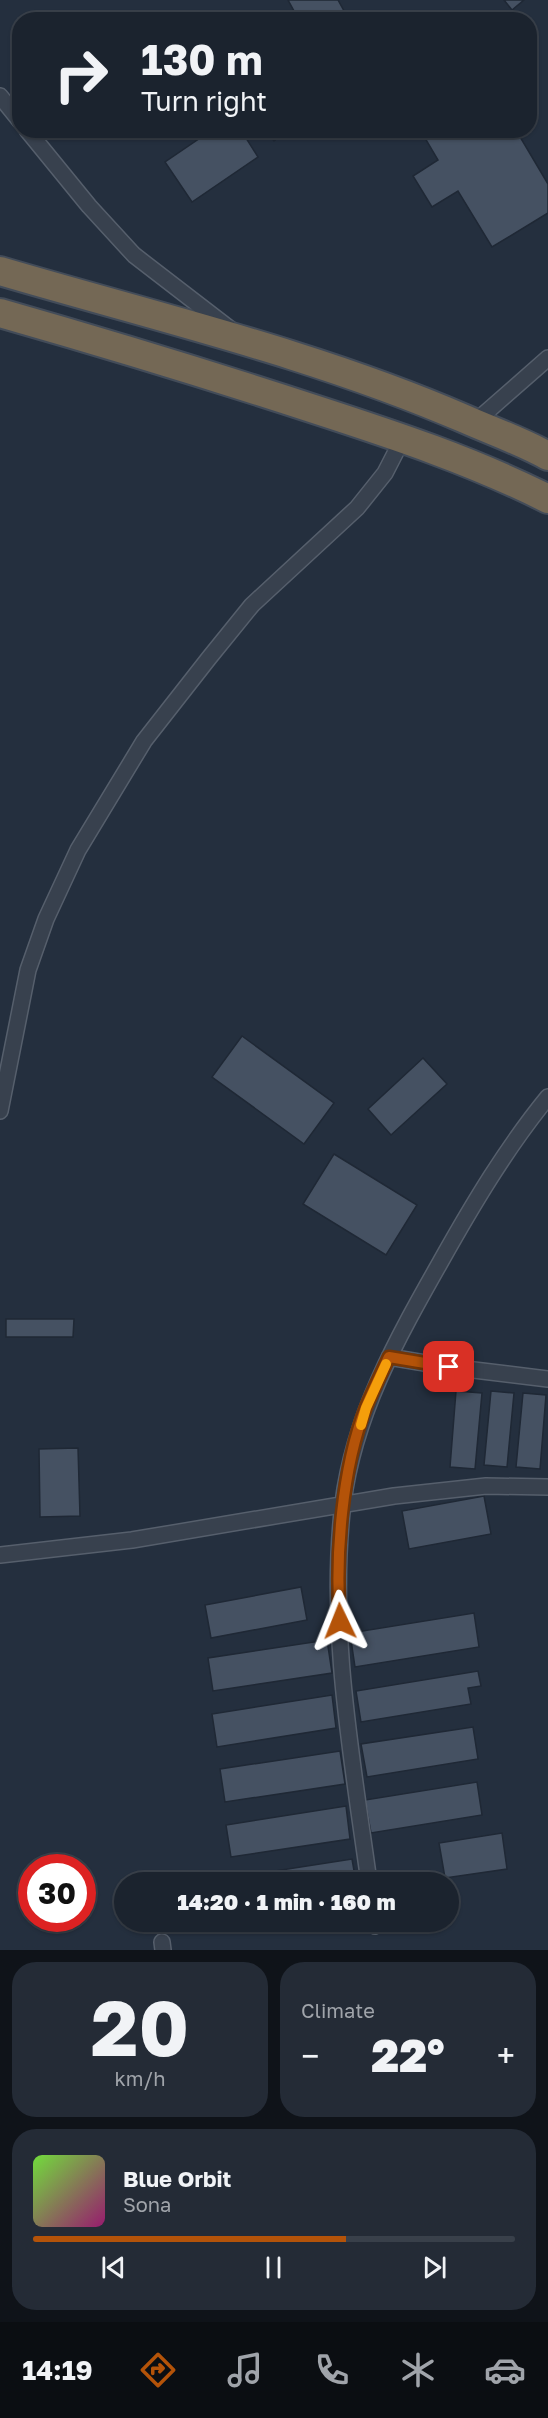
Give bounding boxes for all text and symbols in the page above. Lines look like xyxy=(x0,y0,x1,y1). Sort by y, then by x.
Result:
text: 130 m xyxy=(141,34,263,84)
icon: right xyxy=(42,36,120,114)
text: Turn right xyxy=(141,85,267,117)
pin xyxy=(423,1341,474,1392)
icon: arrive xyxy=(432,1350,465,1383)
position arrow xyxy=(308,1589,372,1653)
speed limit sign: 30 xyxy=(18,1854,96,1932)
text: 14:20 · 1 min · 160 m xyxy=(177,1888,396,1915)
text: 20 xyxy=(91,1980,189,2073)
text: Climate xyxy=(301,1998,375,2022)
text: 22° xyxy=(371,2028,445,2082)
text: − xyxy=(301,2036,319,2075)
text: + xyxy=(497,2036,515,2075)
text: km/h xyxy=(115,2066,165,2090)
text: Blue Orbit xyxy=(123,2165,231,2192)
text: Sona xyxy=(123,2192,171,2216)
icon: previous xyxy=(97,2251,130,2284)
icon: pause xyxy=(257,2251,290,2284)
icon: next xyxy=(418,2251,451,2284)
icon: directions xyxy=(137,2349,179,2391)
icon: music xyxy=(224,2349,266,2391)
icon: phone xyxy=(311,2349,353,2391)
icon: climate xyxy=(397,2349,439,2391)
icon: car xyxy=(484,2349,526,2391)
text: 14:19 xyxy=(22,2354,93,2386)

